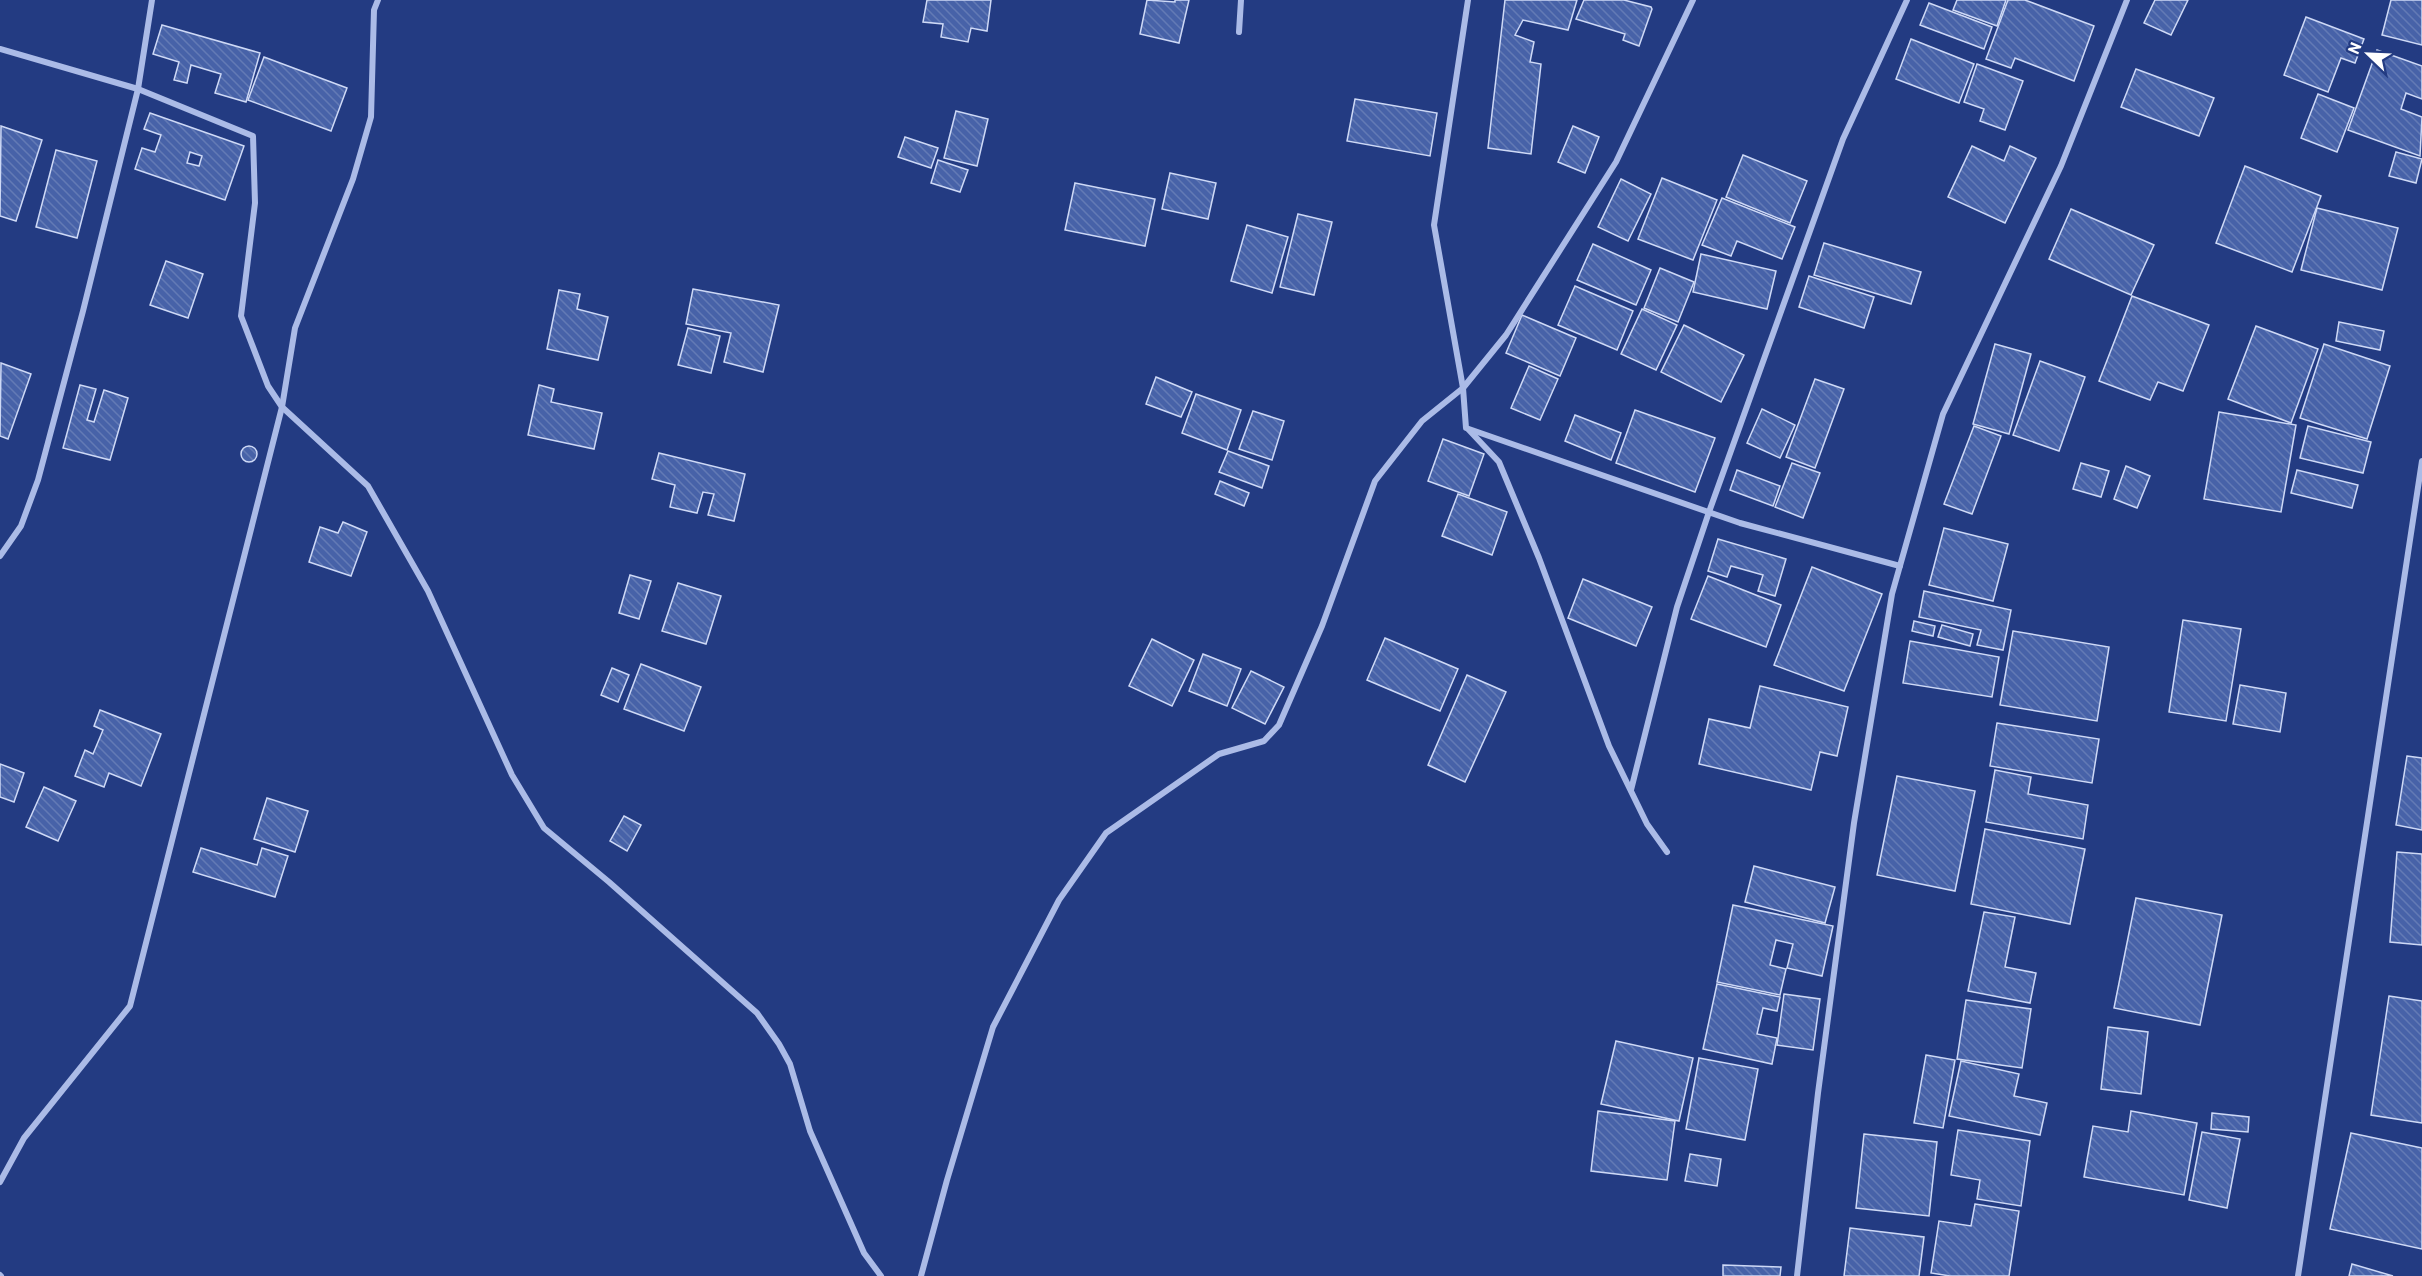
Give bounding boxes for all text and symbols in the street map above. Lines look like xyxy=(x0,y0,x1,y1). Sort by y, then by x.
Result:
north arrow xyxy=(2338,24,2398,84)
text: N xyxy=(2343,39,2365,57)

